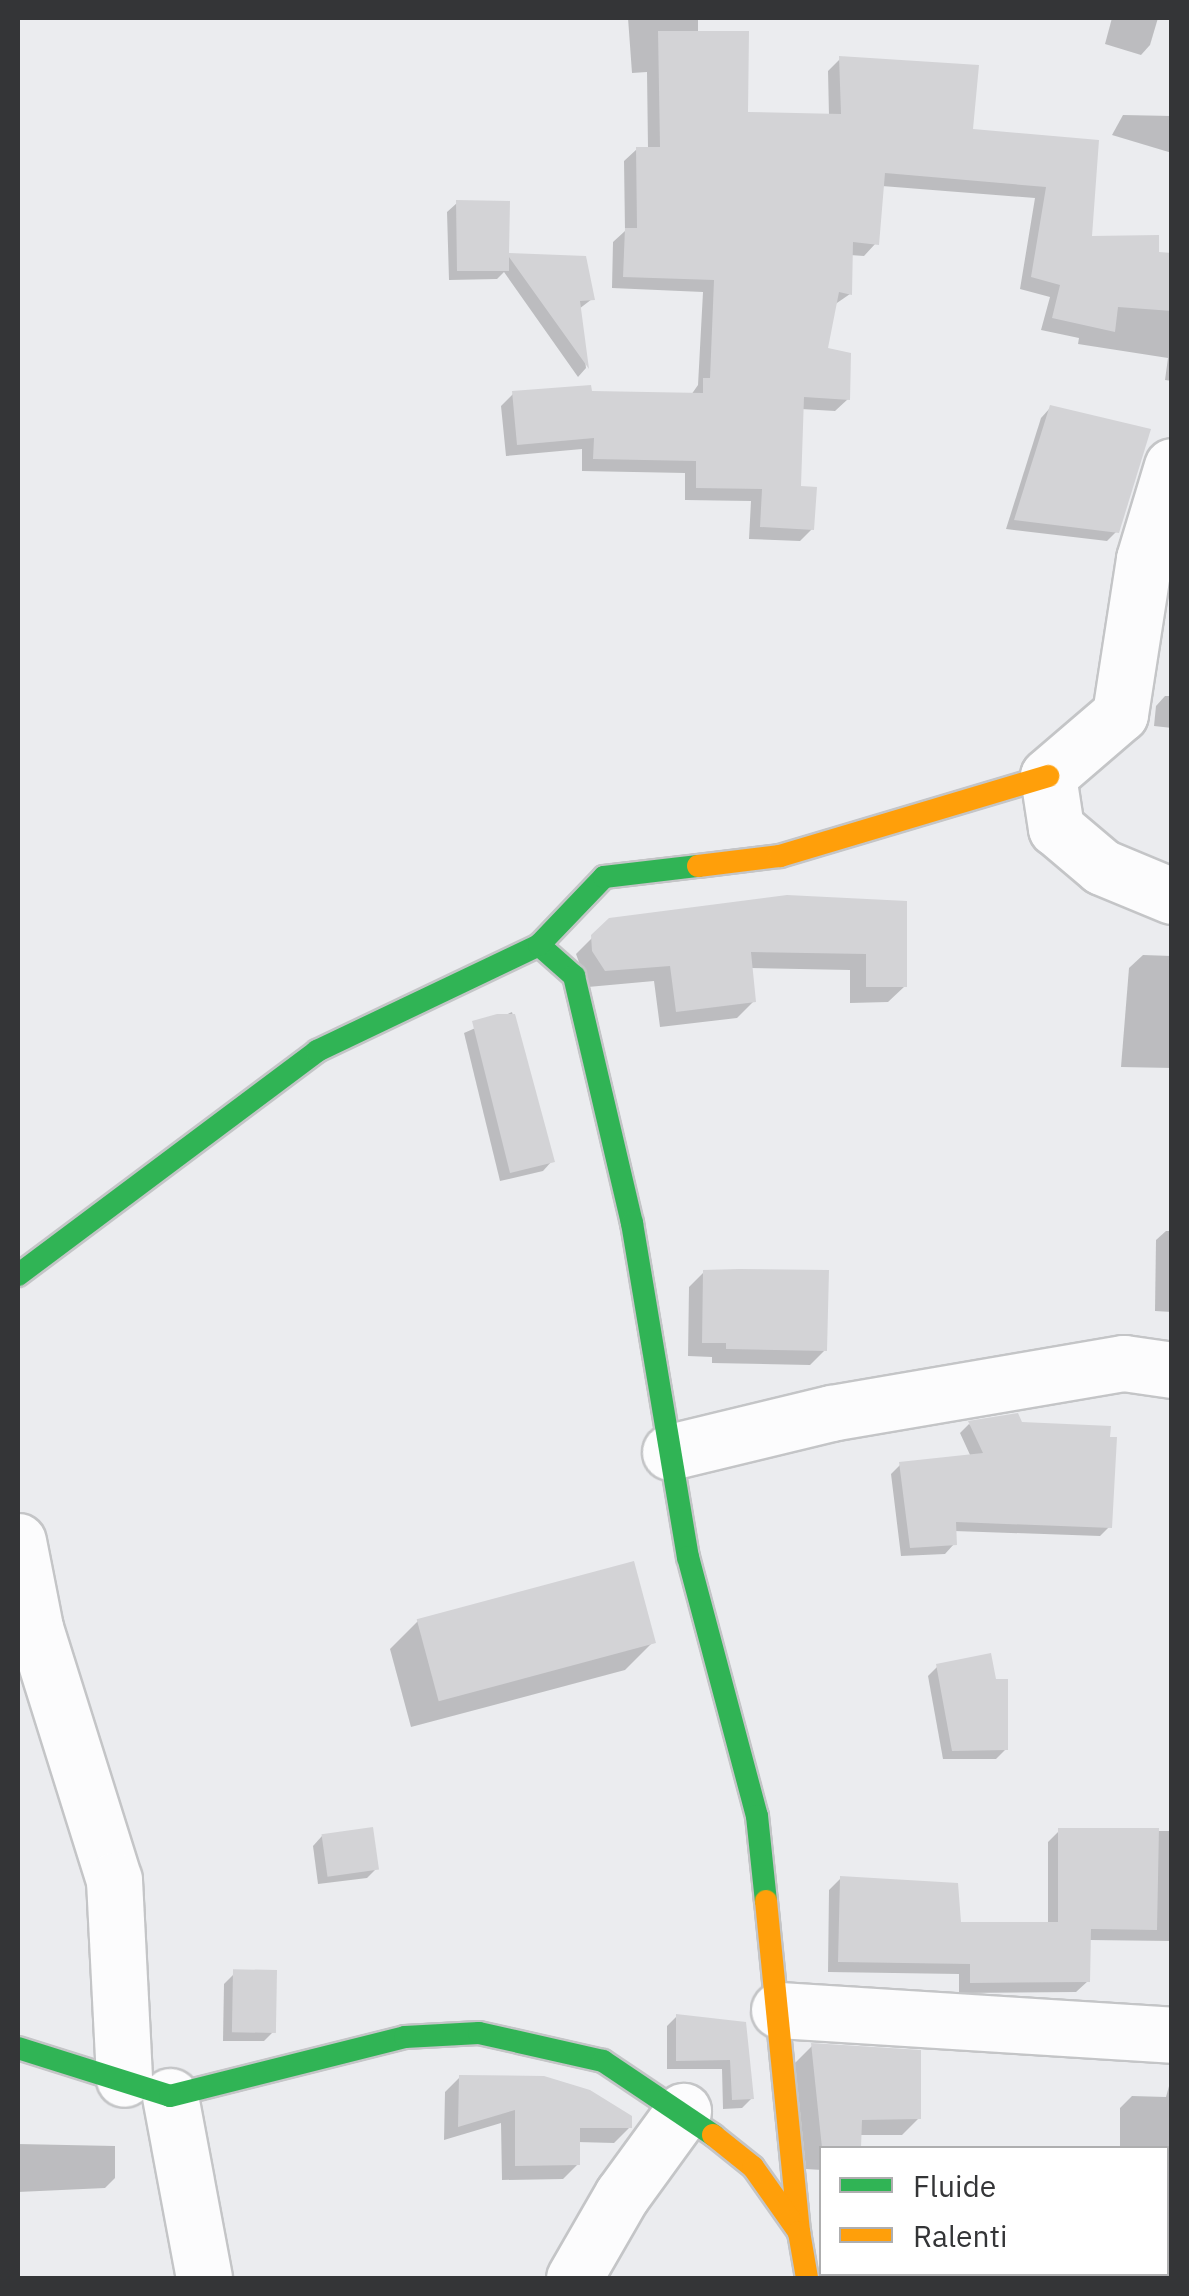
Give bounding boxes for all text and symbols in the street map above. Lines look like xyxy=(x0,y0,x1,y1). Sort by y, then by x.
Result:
legend xyxy=(819,2146,1169,2276)
text: Fluide xyxy=(913,2166,996,2205)
text: Ralenti xyxy=(913,2216,1008,2255)

